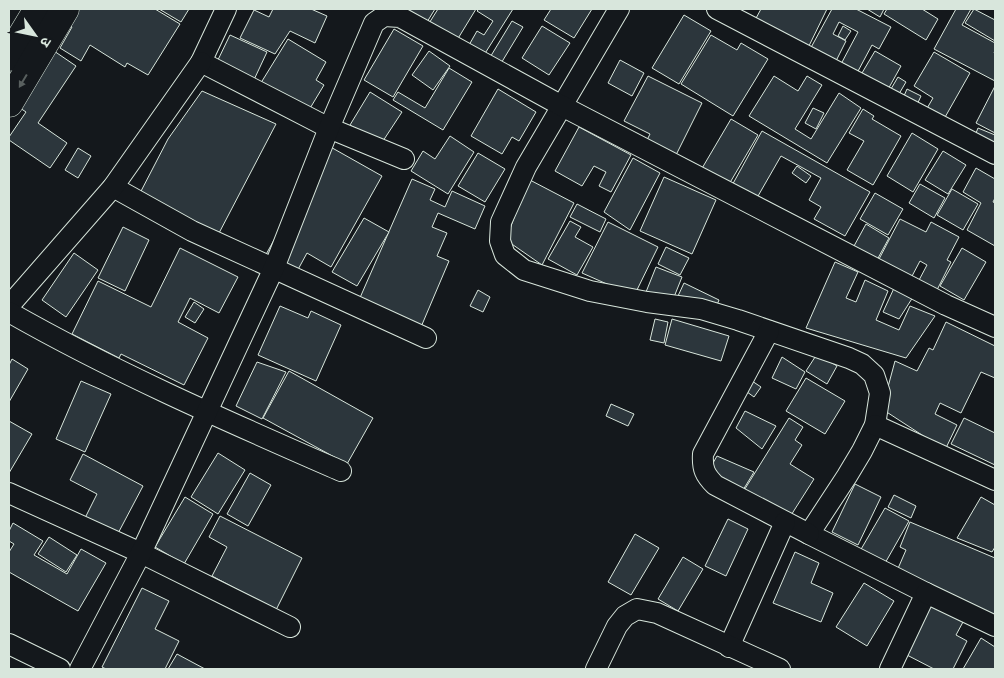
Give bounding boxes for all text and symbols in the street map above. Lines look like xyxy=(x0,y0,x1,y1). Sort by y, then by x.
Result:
north arrow xyxy=(10,10,60,60)
text: उ xyxy=(37,34,56,51)
one-way arrow xyxy=(18,74,27,87)

